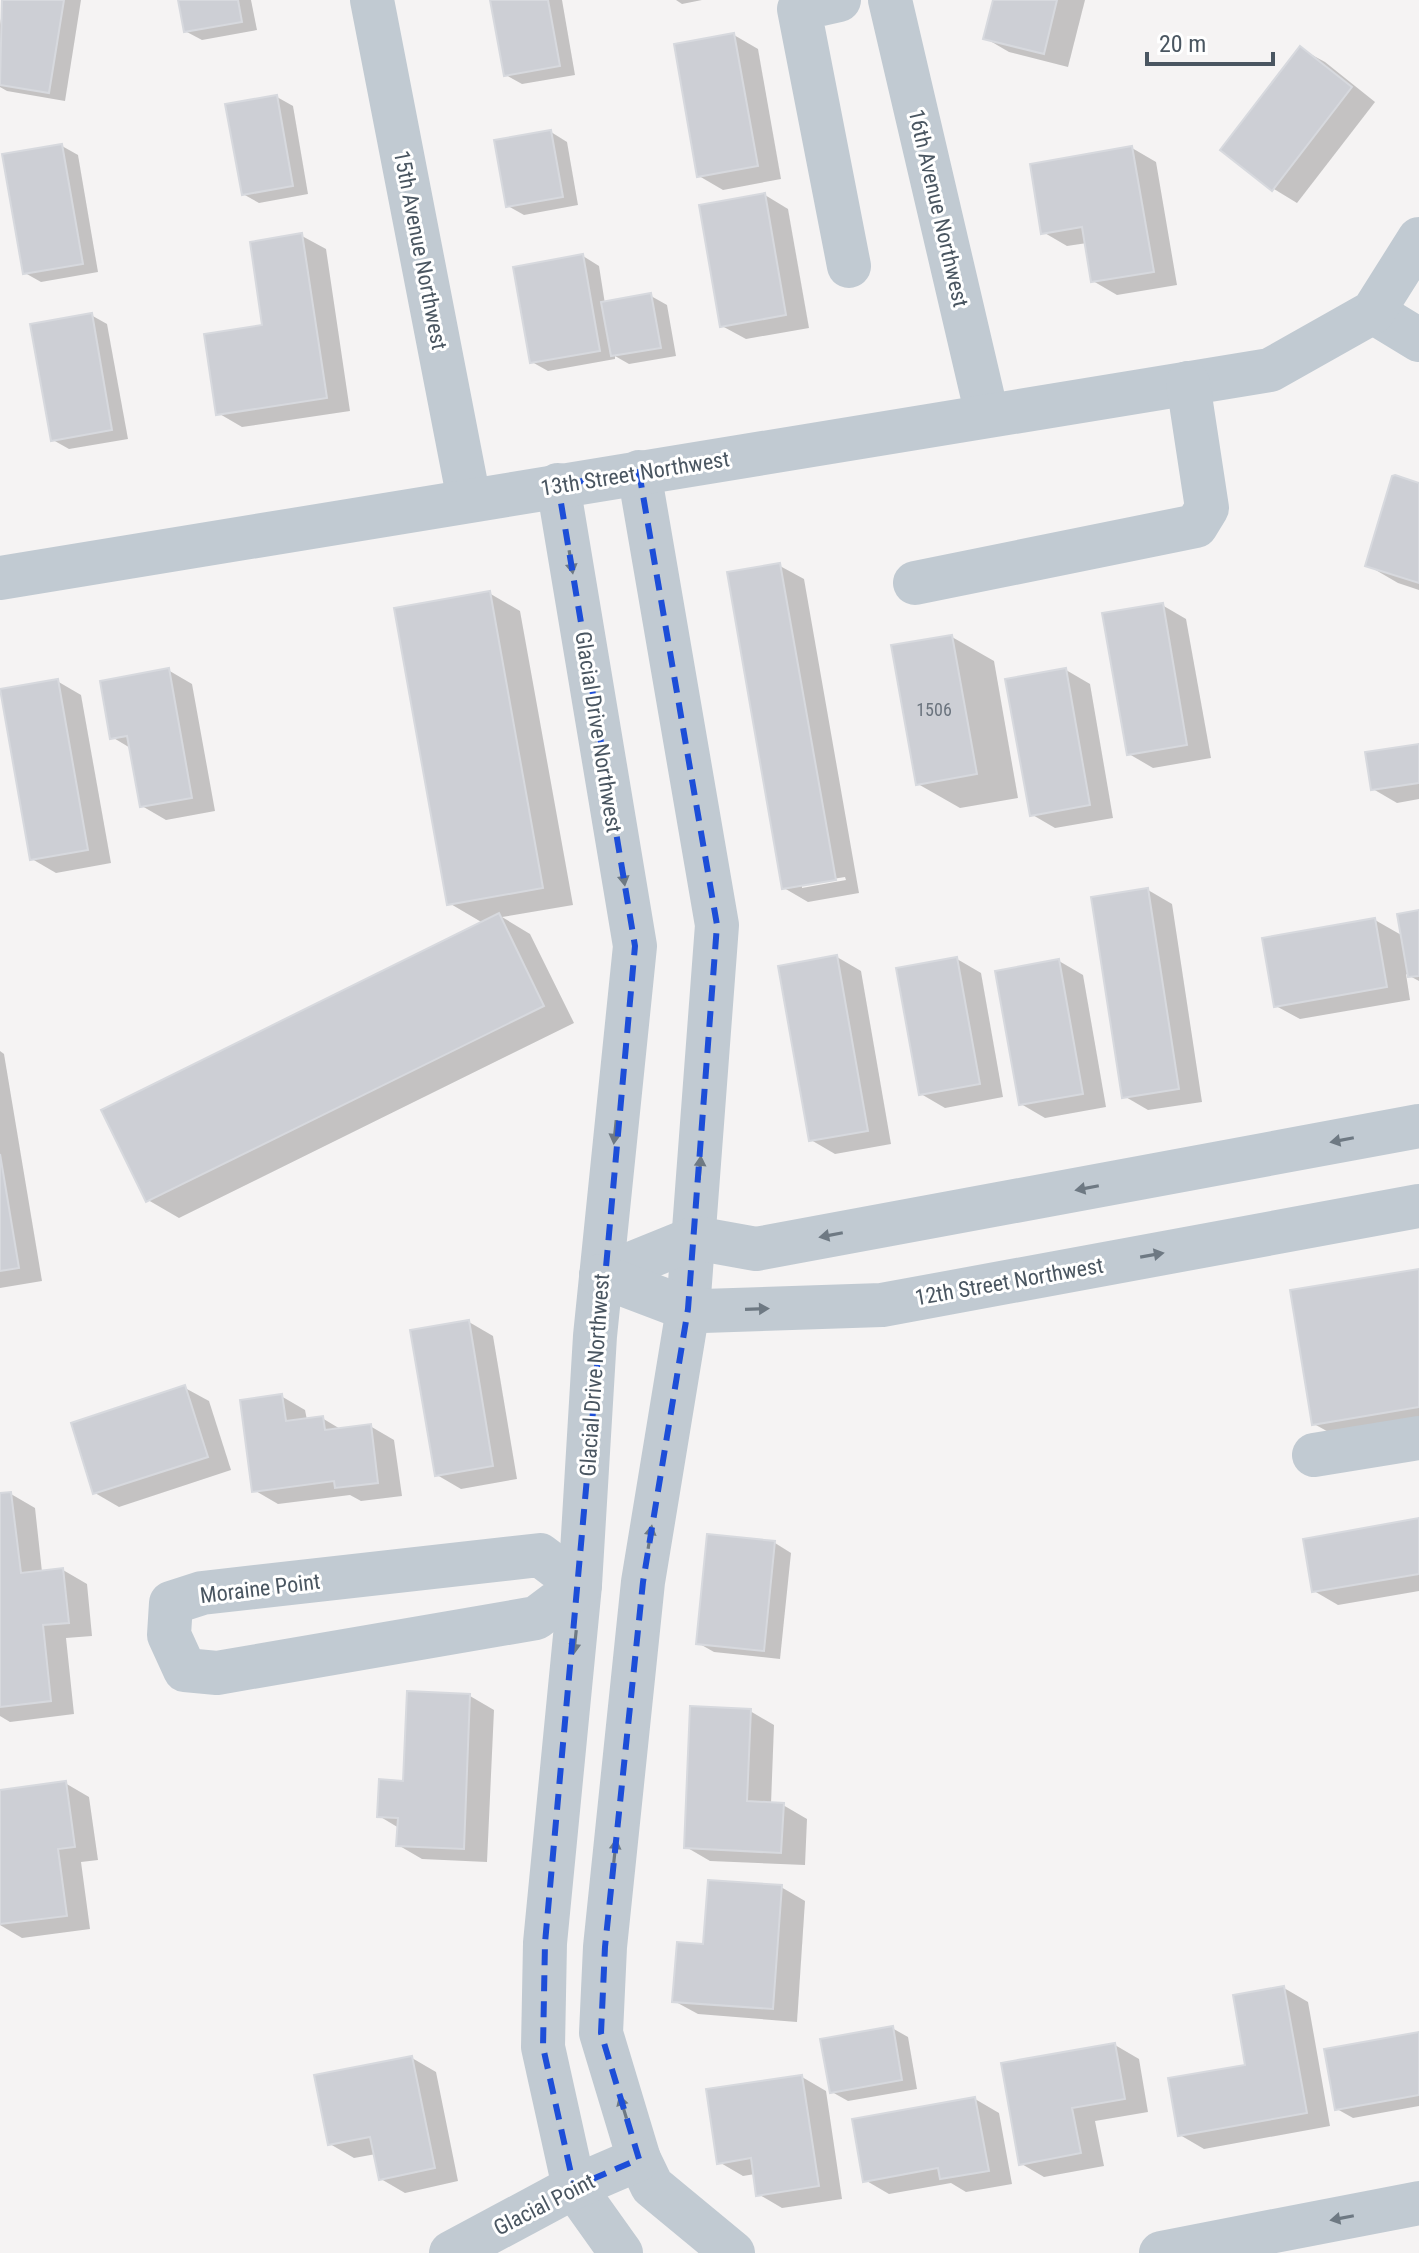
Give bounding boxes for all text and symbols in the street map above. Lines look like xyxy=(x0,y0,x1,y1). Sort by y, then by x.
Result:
scale bar xyxy=(1147,16,1273,66)
text: 20 m xyxy=(1159,30,1206,58)
street label: 16th Avenue Northwest xyxy=(904,107,973,310)
street label: 15th Avenue Northwest xyxy=(389,148,452,352)
street label: 13th Street Northwest xyxy=(539,446,731,501)
one-way arrow xyxy=(565,550,578,575)
street label: Glacial Drive Northwest xyxy=(570,630,627,835)
house number: 1506 xyxy=(916,699,952,720)
one-way arrow xyxy=(617,862,630,887)
one-way arrow xyxy=(609,1120,622,1145)
one-way arrow xyxy=(1330,1134,1355,1147)
one-way arrow xyxy=(694,1155,707,1180)
one-way arrow xyxy=(1074,1182,1099,1194)
one-way arrow xyxy=(818,1230,843,1242)
one-way arrow xyxy=(1140,1249,1165,1261)
street label: 12th Street Northwest xyxy=(913,1253,1105,1310)
street label: Glacial Drive Northwest xyxy=(575,1273,614,1477)
one-way arrow xyxy=(745,1302,770,1315)
one-way arrow xyxy=(645,1524,657,1549)
street label: Moraine Point xyxy=(199,1569,322,1608)
one-way arrow xyxy=(568,1630,581,1655)
one-way arrow xyxy=(609,1838,622,1863)
one-way arrow xyxy=(616,2094,629,2118)
street label: Glacial Point xyxy=(490,2168,599,2240)
one-way arrow xyxy=(1330,2212,1355,2224)

